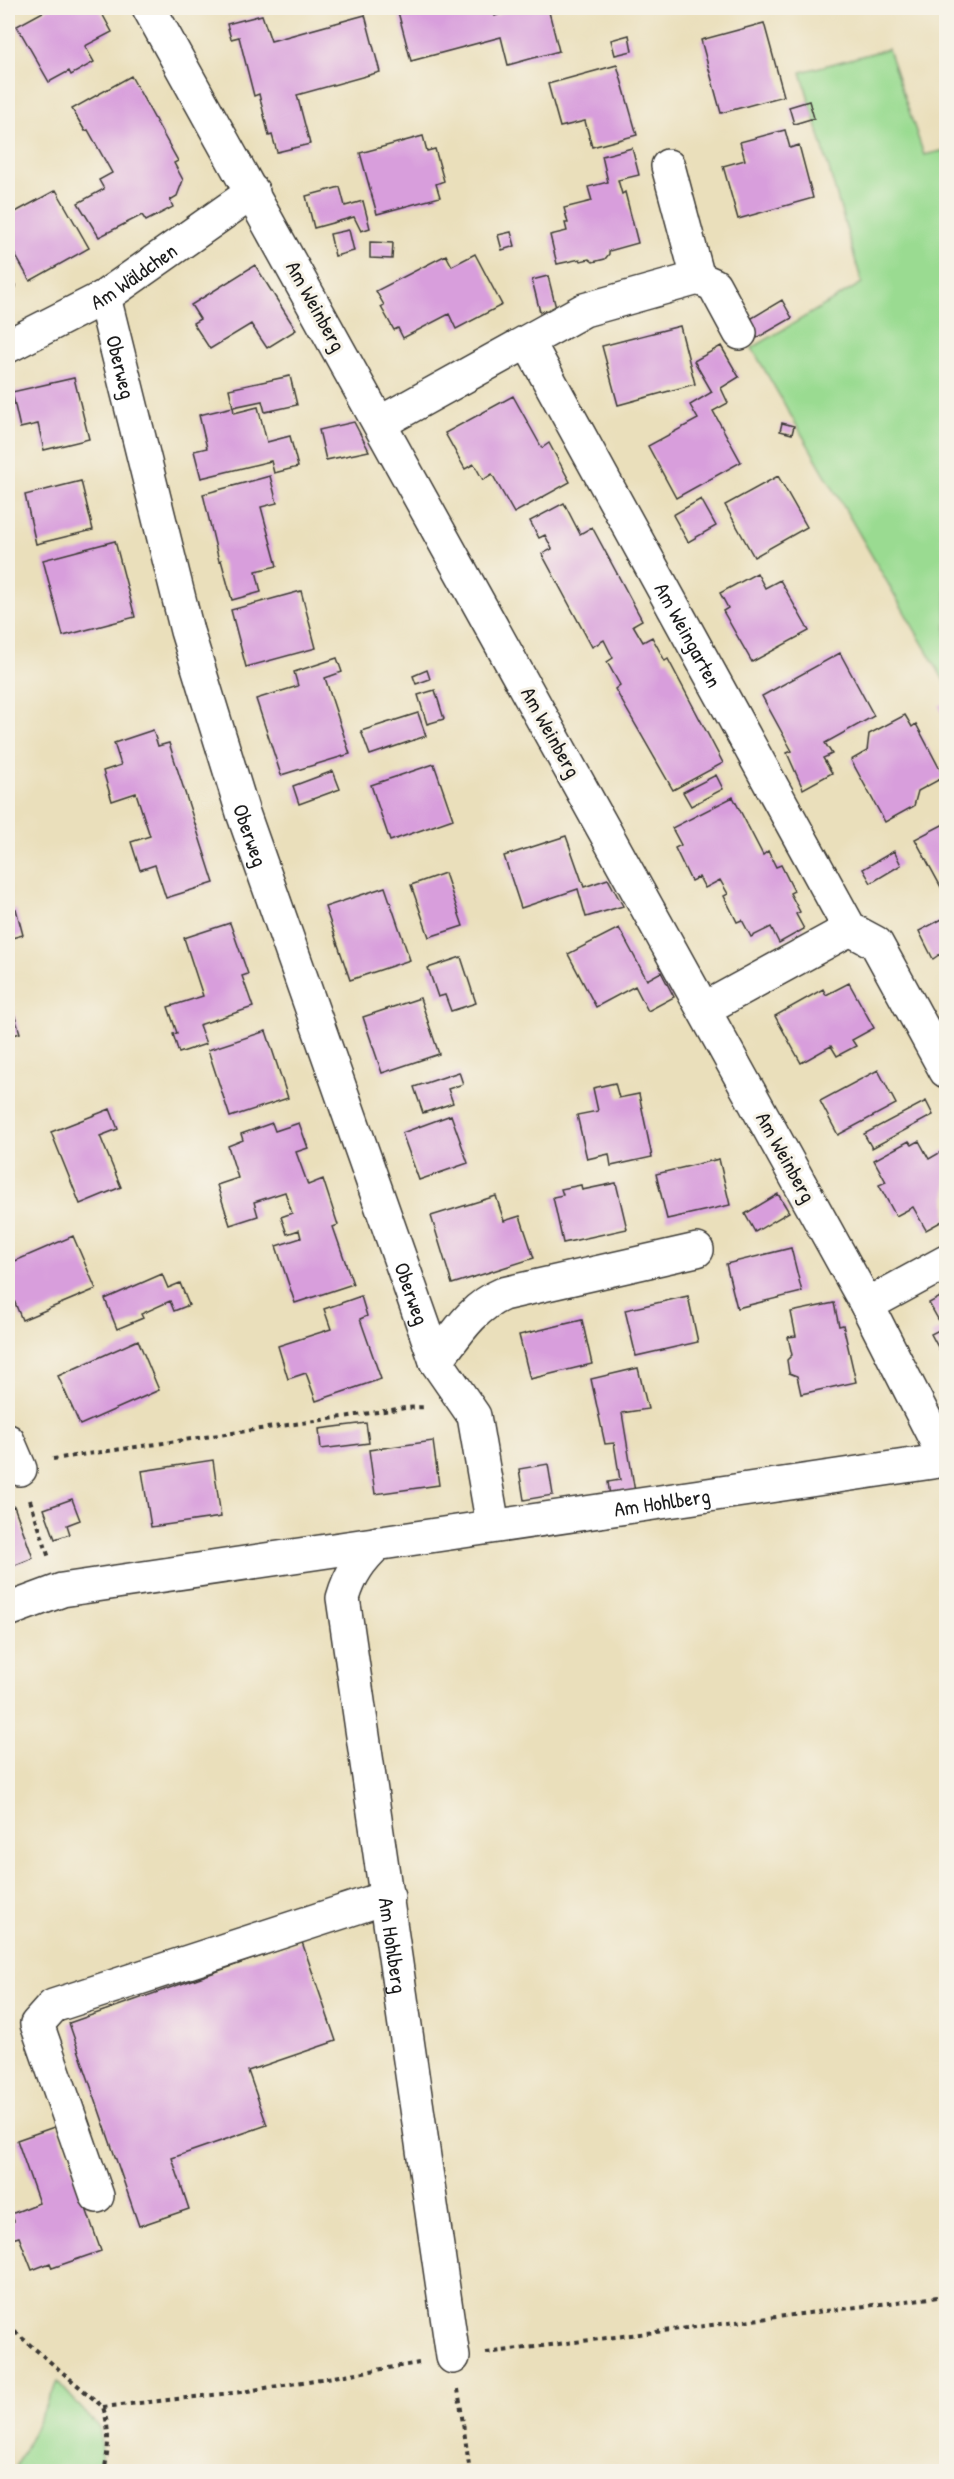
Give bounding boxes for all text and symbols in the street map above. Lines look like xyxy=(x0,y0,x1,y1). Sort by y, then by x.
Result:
street label: Am Wäldchen xyxy=(85,236,182,316)
street label: Am Weinberg xyxy=(279,256,353,356)
street label: Oberweg xyxy=(100,332,143,402)
street label: Am Weingarten xyxy=(648,577,729,693)
street label: Am Weinberg xyxy=(514,682,588,782)
street label: Oberweg xyxy=(227,800,275,870)
street label: Am Weinberg xyxy=(749,1107,823,1207)
street label: Oberweg xyxy=(388,1258,437,1329)
street label: Am Hohlberg xyxy=(612,1480,712,1523)
street label: Am Hohlberg xyxy=(372,1895,415,1995)

